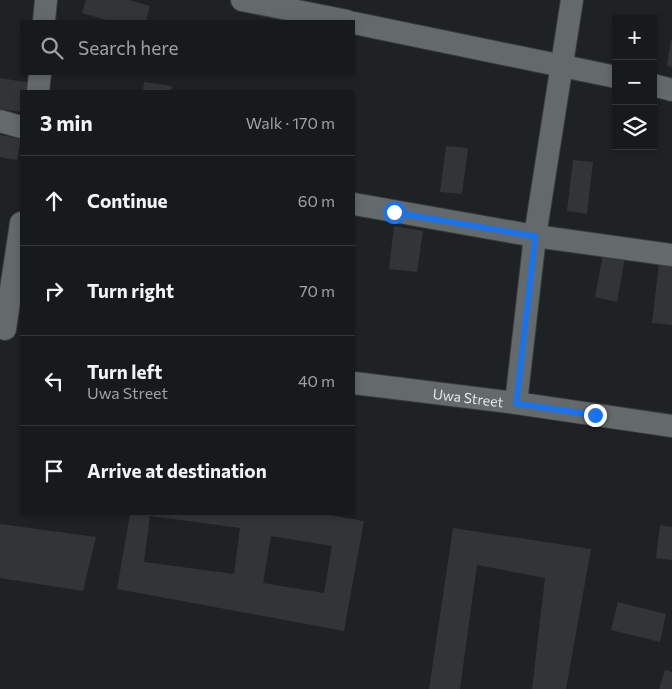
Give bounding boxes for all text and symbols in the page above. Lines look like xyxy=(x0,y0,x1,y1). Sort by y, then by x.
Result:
map controls xyxy=(612,15,657,150)
button: + xyxy=(612,15,657,60)
search box xyxy=(20,20,355,75)
icon: search xyxy=(38,34,66,62)
text: Search here xyxy=(78,36,178,59)
button: − xyxy=(612,60,657,105)
button: layers xyxy=(612,105,657,150)
text: 3 min xyxy=(40,110,93,135)
text: Walk · 170 m xyxy=(246,113,335,132)
icon: ahead xyxy=(40,187,68,215)
text: Continue xyxy=(87,189,167,212)
text: 60 m xyxy=(298,191,335,210)
route start xyxy=(383,201,406,224)
icon: right xyxy=(40,277,68,305)
text: Turn right xyxy=(87,279,174,302)
text: 70 m xyxy=(299,281,335,300)
text: Turn left xyxy=(87,360,162,383)
icon: left xyxy=(40,367,68,395)
text: 40 m xyxy=(298,371,335,390)
text: Uwa Street xyxy=(87,383,168,402)
street label: Uwa Street xyxy=(432,384,505,410)
route end xyxy=(584,404,607,427)
icon: arrive xyxy=(40,457,68,485)
text: Arrive at destination xyxy=(87,459,267,482)

